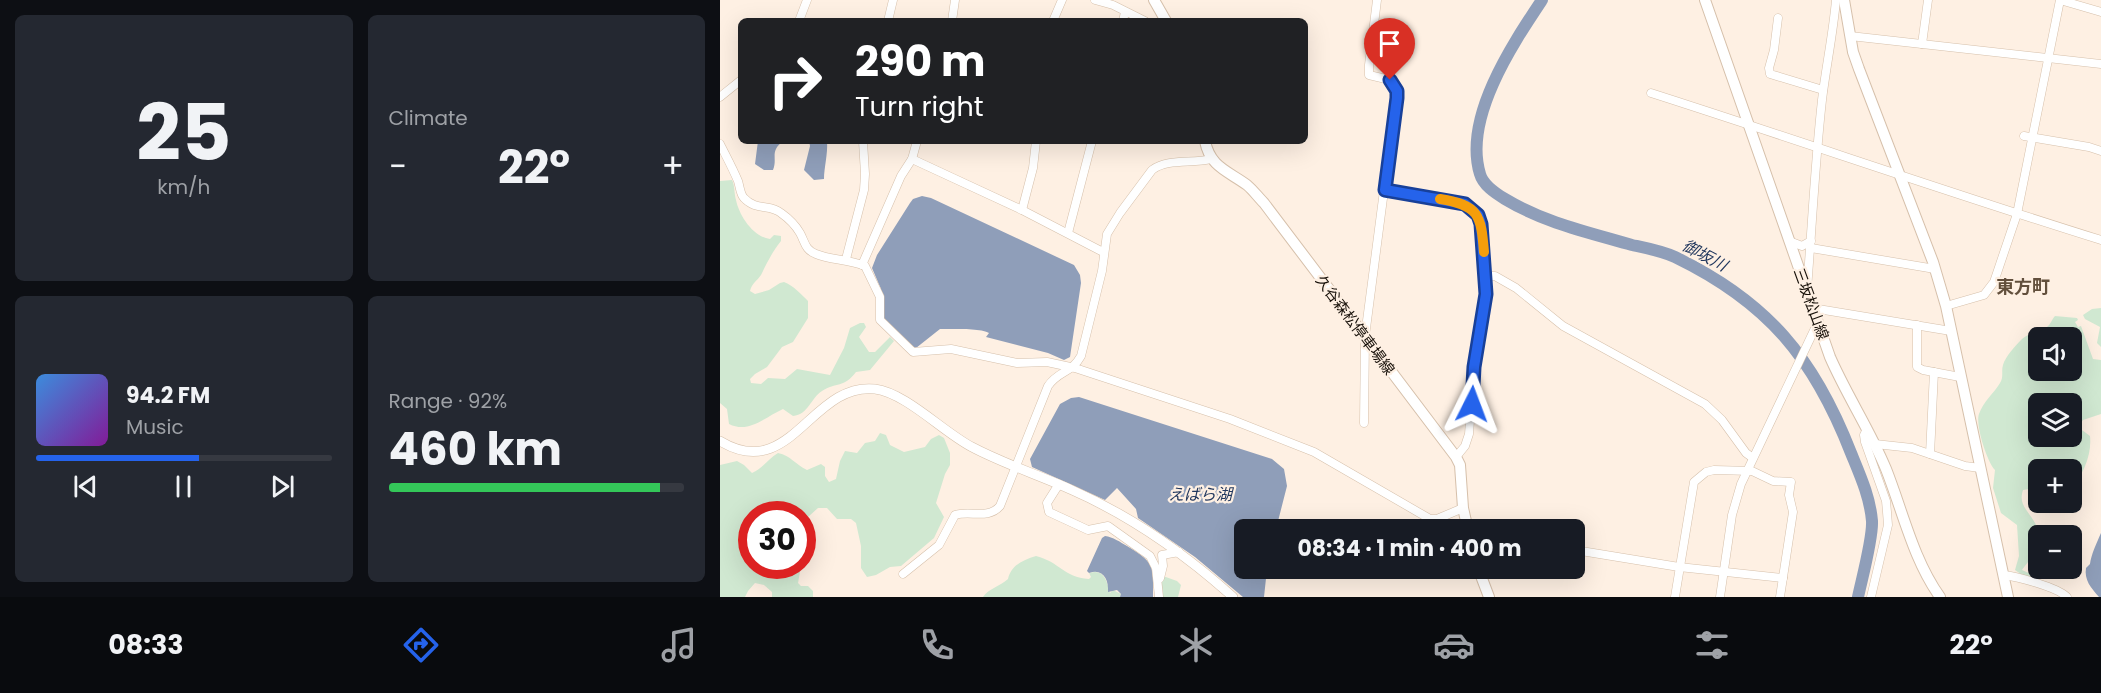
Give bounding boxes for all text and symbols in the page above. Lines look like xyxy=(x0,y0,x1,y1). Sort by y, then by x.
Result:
pin xyxy=(1364,18,1415,80)
icon: arrive xyxy=(1373,27,1406,60)
text: 290 m xyxy=(855,32,986,91)
icon: right xyxy=(756,42,834,120)
text: 25 xyxy=(136,78,231,187)
text: Turn right xyxy=(855,88,984,125)
text: Climate xyxy=(389,104,468,132)
text: 22° xyxy=(498,136,570,199)
text: − xyxy=(389,143,407,190)
text: + xyxy=(661,143,684,190)
text: km/h xyxy=(157,173,210,201)
water label: 御坂川 xyxy=(1678,234,1733,278)
street label: 三坂松山線 xyxy=(1789,265,1834,343)
street label: 久谷森松停車場線 xyxy=(1311,270,1400,379)
district label: 東方町 xyxy=(1996,274,2050,299)
map controls xyxy=(2028,327,2082,579)
button: sound xyxy=(2028,327,2082,381)
position arrow xyxy=(1440,372,1504,436)
text: 94.2 FM xyxy=(126,380,210,411)
text: Range · 92% xyxy=(389,387,507,415)
button: layers xyxy=(2028,393,2082,447)
text: Music xyxy=(126,413,184,441)
text: 460 km xyxy=(389,418,562,481)
button: + xyxy=(2028,459,2082,513)
icon: previous xyxy=(69,470,102,503)
icon: pause xyxy=(167,470,200,503)
icon: next xyxy=(266,470,299,503)
water label: えばら湖 xyxy=(1168,483,1235,506)
speed limit sign: 30 xyxy=(738,501,816,579)
button: − xyxy=(2028,525,2082,579)
text: 08:34 · 1 min · 400 m xyxy=(1298,533,1521,564)
icon: directions xyxy=(400,624,442,666)
icon: music xyxy=(658,624,700,666)
icon: phone xyxy=(916,624,958,666)
icon: climate xyxy=(1175,624,1217,666)
icon: car xyxy=(1433,624,1475,666)
icon: filters xyxy=(1691,624,1733,666)
text: 08:33 xyxy=(108,626,184,663)
text: 22° xyxy=(1949,626,1993,663)

